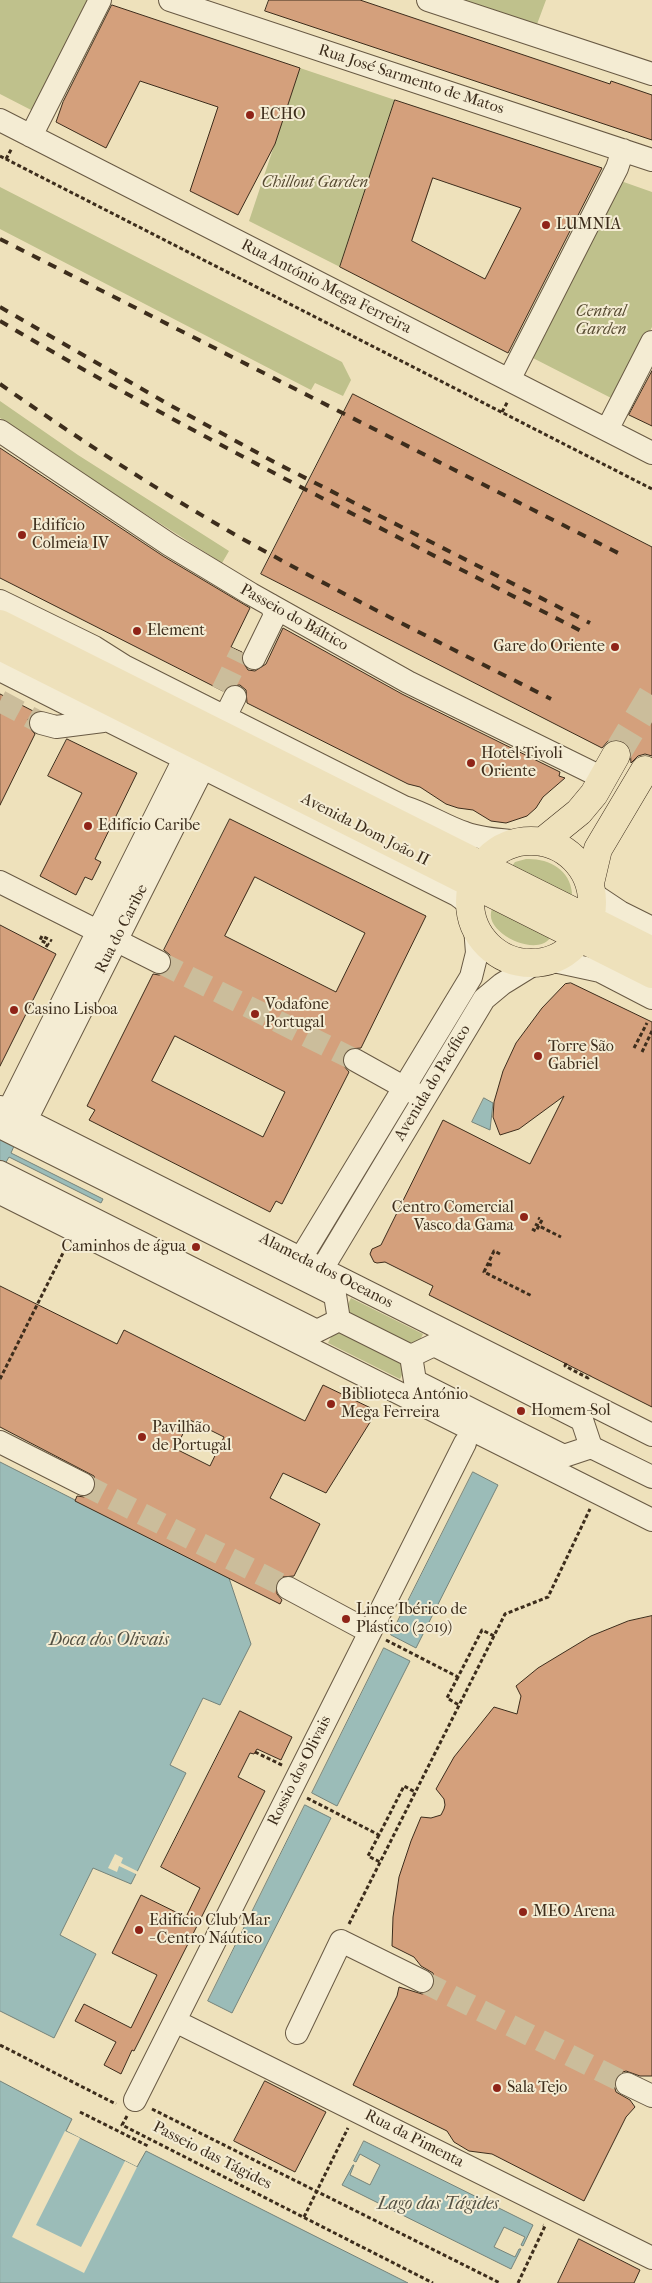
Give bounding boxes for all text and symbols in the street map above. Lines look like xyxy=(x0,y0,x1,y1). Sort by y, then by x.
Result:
street label: Rua José Sarmento de Matos xyxy=(316,41,506,119)
place label: ECHO xyxy=(260,105,306,125)
marker: ECHO xyxy=(244,109,256,121)
park label: Chillout Garden xyxy=(262,173,368,193)
place label: LUMNIA xyxy=(556,215,621,235)
marker: LUMNIA xyxy=(540,219,552,231)
street label: Rua António Mega Ferreira xyxy=(238,236,414,338)
park label: Central Garden xyxy=(576,302,626,340)
place label: Edifício Colmeia IV xyxy=(32,516,109,554)
marker: Edifício Colmeia IV xyxy=(16,529,28,541)
street label: Passeio do Báltico xyxy=(237,580,351,656)
place label: Element xyxy=(147,621,205,641)
marker: Element xyxy=(131,625,143,637)
place label: Gare do Oriente xyxy=(493,637,605,657)
marker: Gare do Oriente xyxy=(609,641,621,653)
place label: Hotel Tivoli Oriente xyxy=(481,744,563,782)
marker: Hotel Tivoli Oriente xyxy=(465,757,477,769)
street label: Avenida Dom João II xyxy=(298,789,432,871)
place label: Edifício Caribe xyxy=(98,816,200,836)
marker: Edifício Caribe xyxy=(82,820,94,832)
street label: Rua do Caribe xyxy=(91,881,153,977)
place label: Vodafone Portugal xyxy=(265,995,329,1033)
place label: Casino Lisboa xyxy=(24,1000,118,1020)
marker: Casino Lisboa xyxy=(8,1004,20,1016)
marker: Vodafone Portugal xyxy=(249,1008,261,1020)
street label: Avenida do Pacífico xyxy=(391,1021,475,1145)
place label: Torre São Gabriel xyxy=(548,1037,614,1075)
marker: Torre São Gabriel xyxy=(532,1050,544,1062)
place label: Centro Comercial Vasco da Gama xyxy=(392,1198,514,1236)
marker: Centro Comercial Vasco da Gama xyxy=(518,1211,530,1223)
street label: Alameda dos Oceanos xyxy=(256,1229,396,1313)
place label: Caminhos de água xyxy=(61,1237,186,1257)
marker: Caminhos de água xyxy=(190,1241,202,1253)
place label: Biblioteca António Mega Ferreira xyxy=(341,1385,468,1423)
marker: Biblioteca António Mega Ferreira xyxy=(325,1398,337,1410)
place label: Homem-Sol xyxy=(531,1401,611,1421)
marker: Homem-Sol xyxy=(515,1405,527,1417)
place label: Pavilhão de Portugal xyxy=(152,1418,231,1456)
marker: Pavilhão de Portugal xyxy=(136,1431,148,1443)
place label: Lince Ibérico de Plástico (2019) xyxy=(356,1600,467,1638)
marker: Lince Ibérico de Plástico (2019) xyxy=(340,1613,352,1625)
water label: Doca dos Olivais xyxy=(49,1630,169,1652)
street label: Rossio dos Olivais xyxy=(264,1713,336,1829)
place label: MEO Arena xyxy=(533,1902,615,1922)
marker: MEO Arena xyxy=(517,1906,529,1918)
place label: Edifício Club Mar - Centro Náutico xyxy=(149,1911,270,1949)
marker: Edifício Club Mar - Centro Náutico xyxy=(133,1924,145,1936)
place label: Sala Tejo xyxy=(507,2078,567,2098)
marker: Sala Tejo xyxy=(491,2082,503,2094)
street label: Rua da Pimenta xyxy=(361,2106,467,2172)
street label: Passeio das Tágides xyxy=(149,2118,275,2194)
water label: Lago das Tágides xyxy=(377,2194,499,2216)

